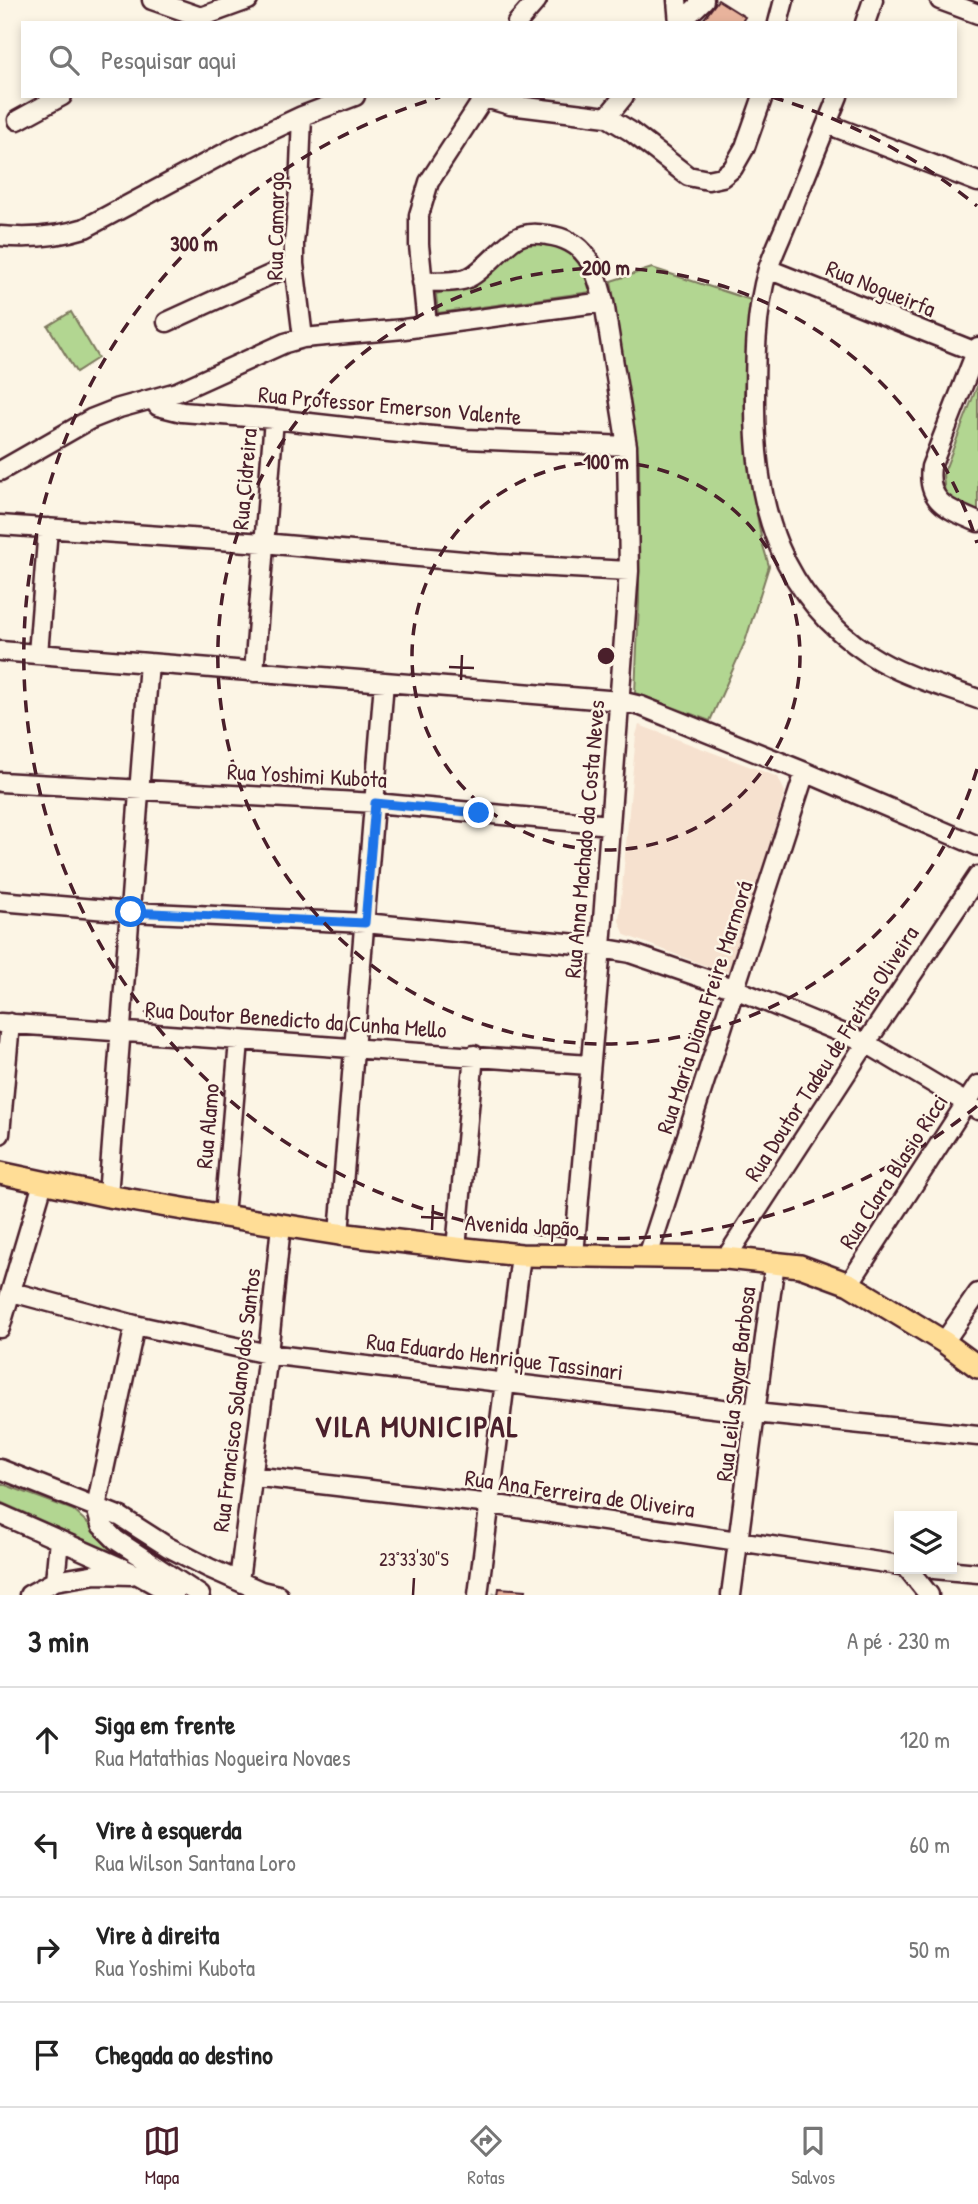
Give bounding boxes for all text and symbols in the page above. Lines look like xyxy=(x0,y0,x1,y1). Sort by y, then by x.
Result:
search box xyxy=(21,21,957,98)
icon: search xyxy=(45,41,83,79)
text: Pesquisar aqui xyxy=(101,42,237,77)
street label: Rua Camargo xyxy=(259,171,291,281)
text: 300 m xyxy=(170,229,218,258)
street label: Rua Nogueirfa xyxy=(822,252,940,324)
text: 200 m xyxy=(582,253,630,282)
street label: Rua Professor Emerson Valente xyxy=(257,378,523,432)
street label: Rua Cidreira xyxy=(224,427,264,531)
text: 100 m xyxy=(583,447,629,476)
centre of rings xyxy=(594,644,618,668)
street label: Rua Anna Machado da Costa Neves xyxy=(556,699,612,979)
street label: Rua Yoshimi Kubota xyxy=(226,755,388,795)
route end xyxy=(463,797,494,828)
street label: Rua Maria Diana Freire Marmorá xyxy=(648,877,760,1137)
route start xyxy=(115,896,146,927)
street label: Rua Doutor Tadeu de Freitas Oliveira xyxy=(737,919,925,1187)
street label: Rua Doutor Benedicto da Cunha Mello xyxy=(144,993,448,1045)
street label: Rua Alamo xyxy=(188,1082,226,1170)
street label: Rua Clara Blasio Ricci xyxy=(831,1088,955,1254)
street label: Avenida Japão xyxy=(464,1207,580,1243)
street label: Rua Francisco Solano dos Santos xyxy=(204,1266,268,1534)
street label: Rua Leila Sayar Barbosa xyxy=(708,1285,762,1483)
street label: Rua Eduardo Henrique Tassinari xyxy=(365,1325,625,1387)
district label: VILA MUNICIPAL xyxy=(314,1406,520,1446)
street label: Rua Ana Ferreira de Oliveira xyxy=(463,1462,697,1524)
map controls xyxy=(894,1511,957,1574)
button: layers xyxy=(894,1511,957,1574)
text: 23°33'30"S xyxy=(379,1547,449,1572)
text: 3 min xyxy=(28,1621,89,1661)
text: A pé · 230 m xyxy=(847,1625,950,1656)
text: Siga em frente xyxy=(95,1707,235,1742)
icon: ahead xyxy=(28,1721,66,1759)
text: 120 m xyxy=(900,1724,950,1755)
text: Rua Matathias Nogueira Novaes xyxy=(95,1742,351,1773)
text: Vire à esquerda xyxy=(95,1812,241,1847)
icon: left xyxy=(28,1826,66,1864)
text: 60 m xyxy=(910,1829,950,1860)
text: Rua Wilson Santana Loro xyxy=(95,1847,296,1878)
text: Vire à direita xyxy=(95,1917,219,1952)
icon: right xyxy=(28,1931,66,1969)
text: 50 m xyxy=(909,1934,950,1965)
text: Rua Yoshimi Kubota xyxy=(95,1952,255,1983)
icon: arrive xyxy=(28,2036,66,2074)
text: Chegada ao destino xyxy=(95,2037,273,2072)
tab: Mapa xyxy=(143,2122,181,2190)
tab: Rotas xyxy=(467,2122,505,2190)
tab: Salvos xyxy=(791,2122,835,2190)

